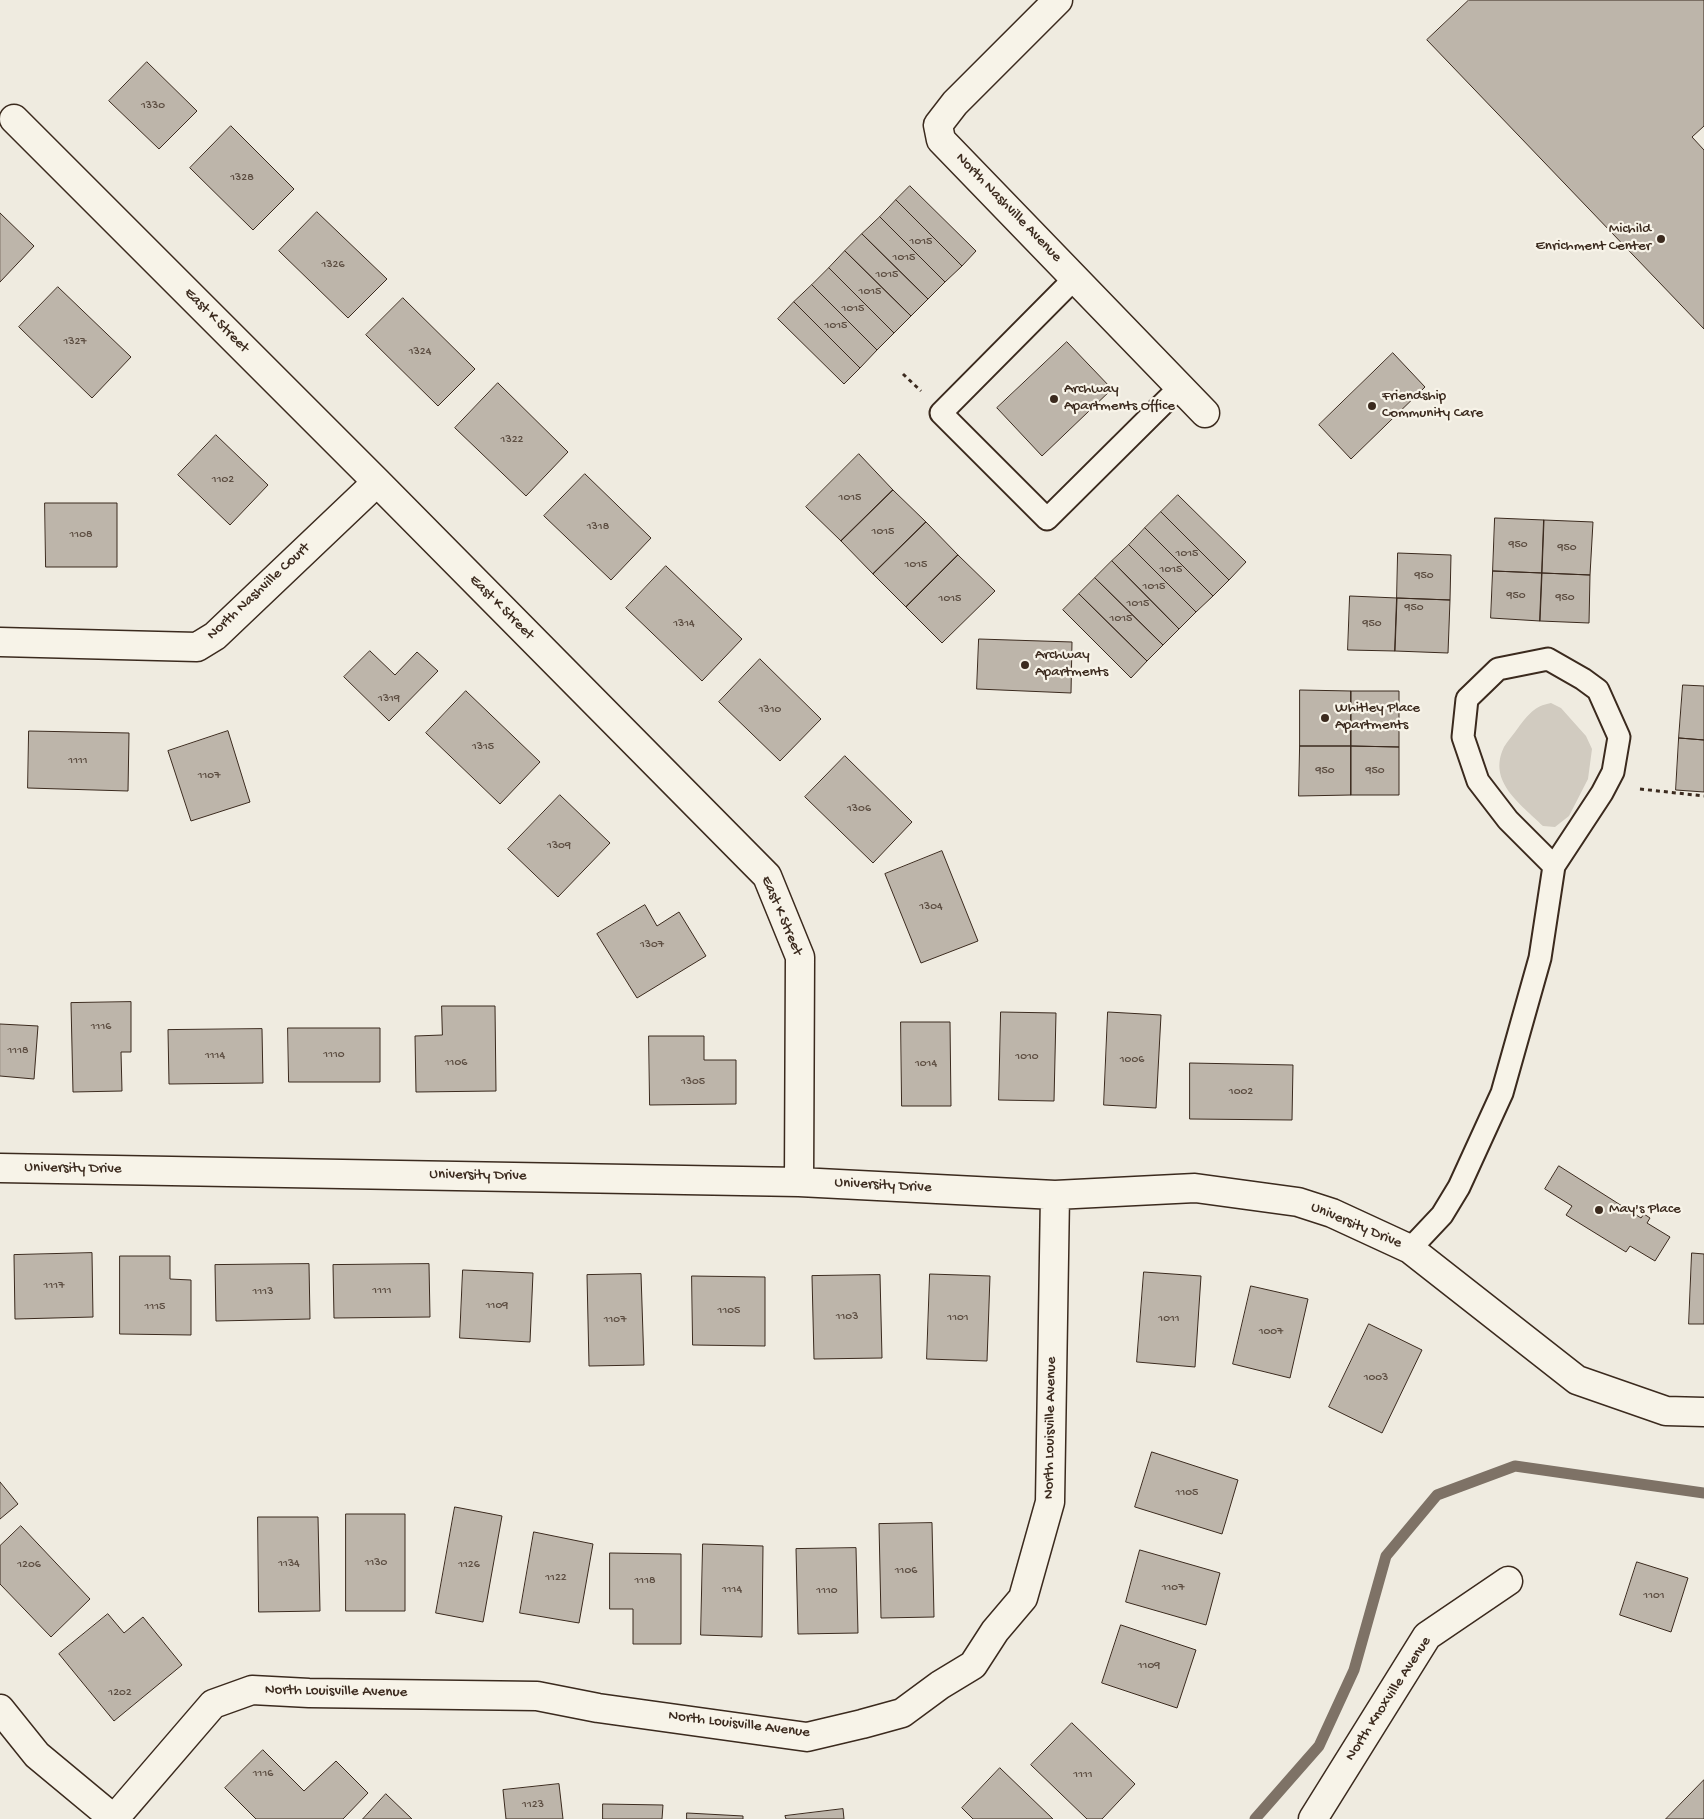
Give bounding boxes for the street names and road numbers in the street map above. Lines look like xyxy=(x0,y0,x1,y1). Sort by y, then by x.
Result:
street label: North Nashville Avenue xyxy=(951,150,1065,266)
street label: East K Street xyxy=(180,285,252,357)
street label: North Nashville Court xyxy=(204,540,314,644)
street label: East K Street xyxy=(465,572,537,644)
street label: East K Street xyxy=(756,874,806,958)
street label: University Drive xyxy=(24,1159,122,1179)
street label: University Drive xyxy=(429,1166,527,1186)
street label: University Drive xyxy=(834,1174,932,1198)
street label: University Drive xyxy=(1308,1199,1404,1253)
street label: North Louisville Avenue xyxy=(1041,1357,1061,1499)
street label: North Knoxville Avenue xyxy=(1342,1633,1436,1765)
street label: North Louisville Avenue xyxy=(265,1682,407,1702)
street label: North Louisville Avenue xyxy=(667,1707,811,1743)

